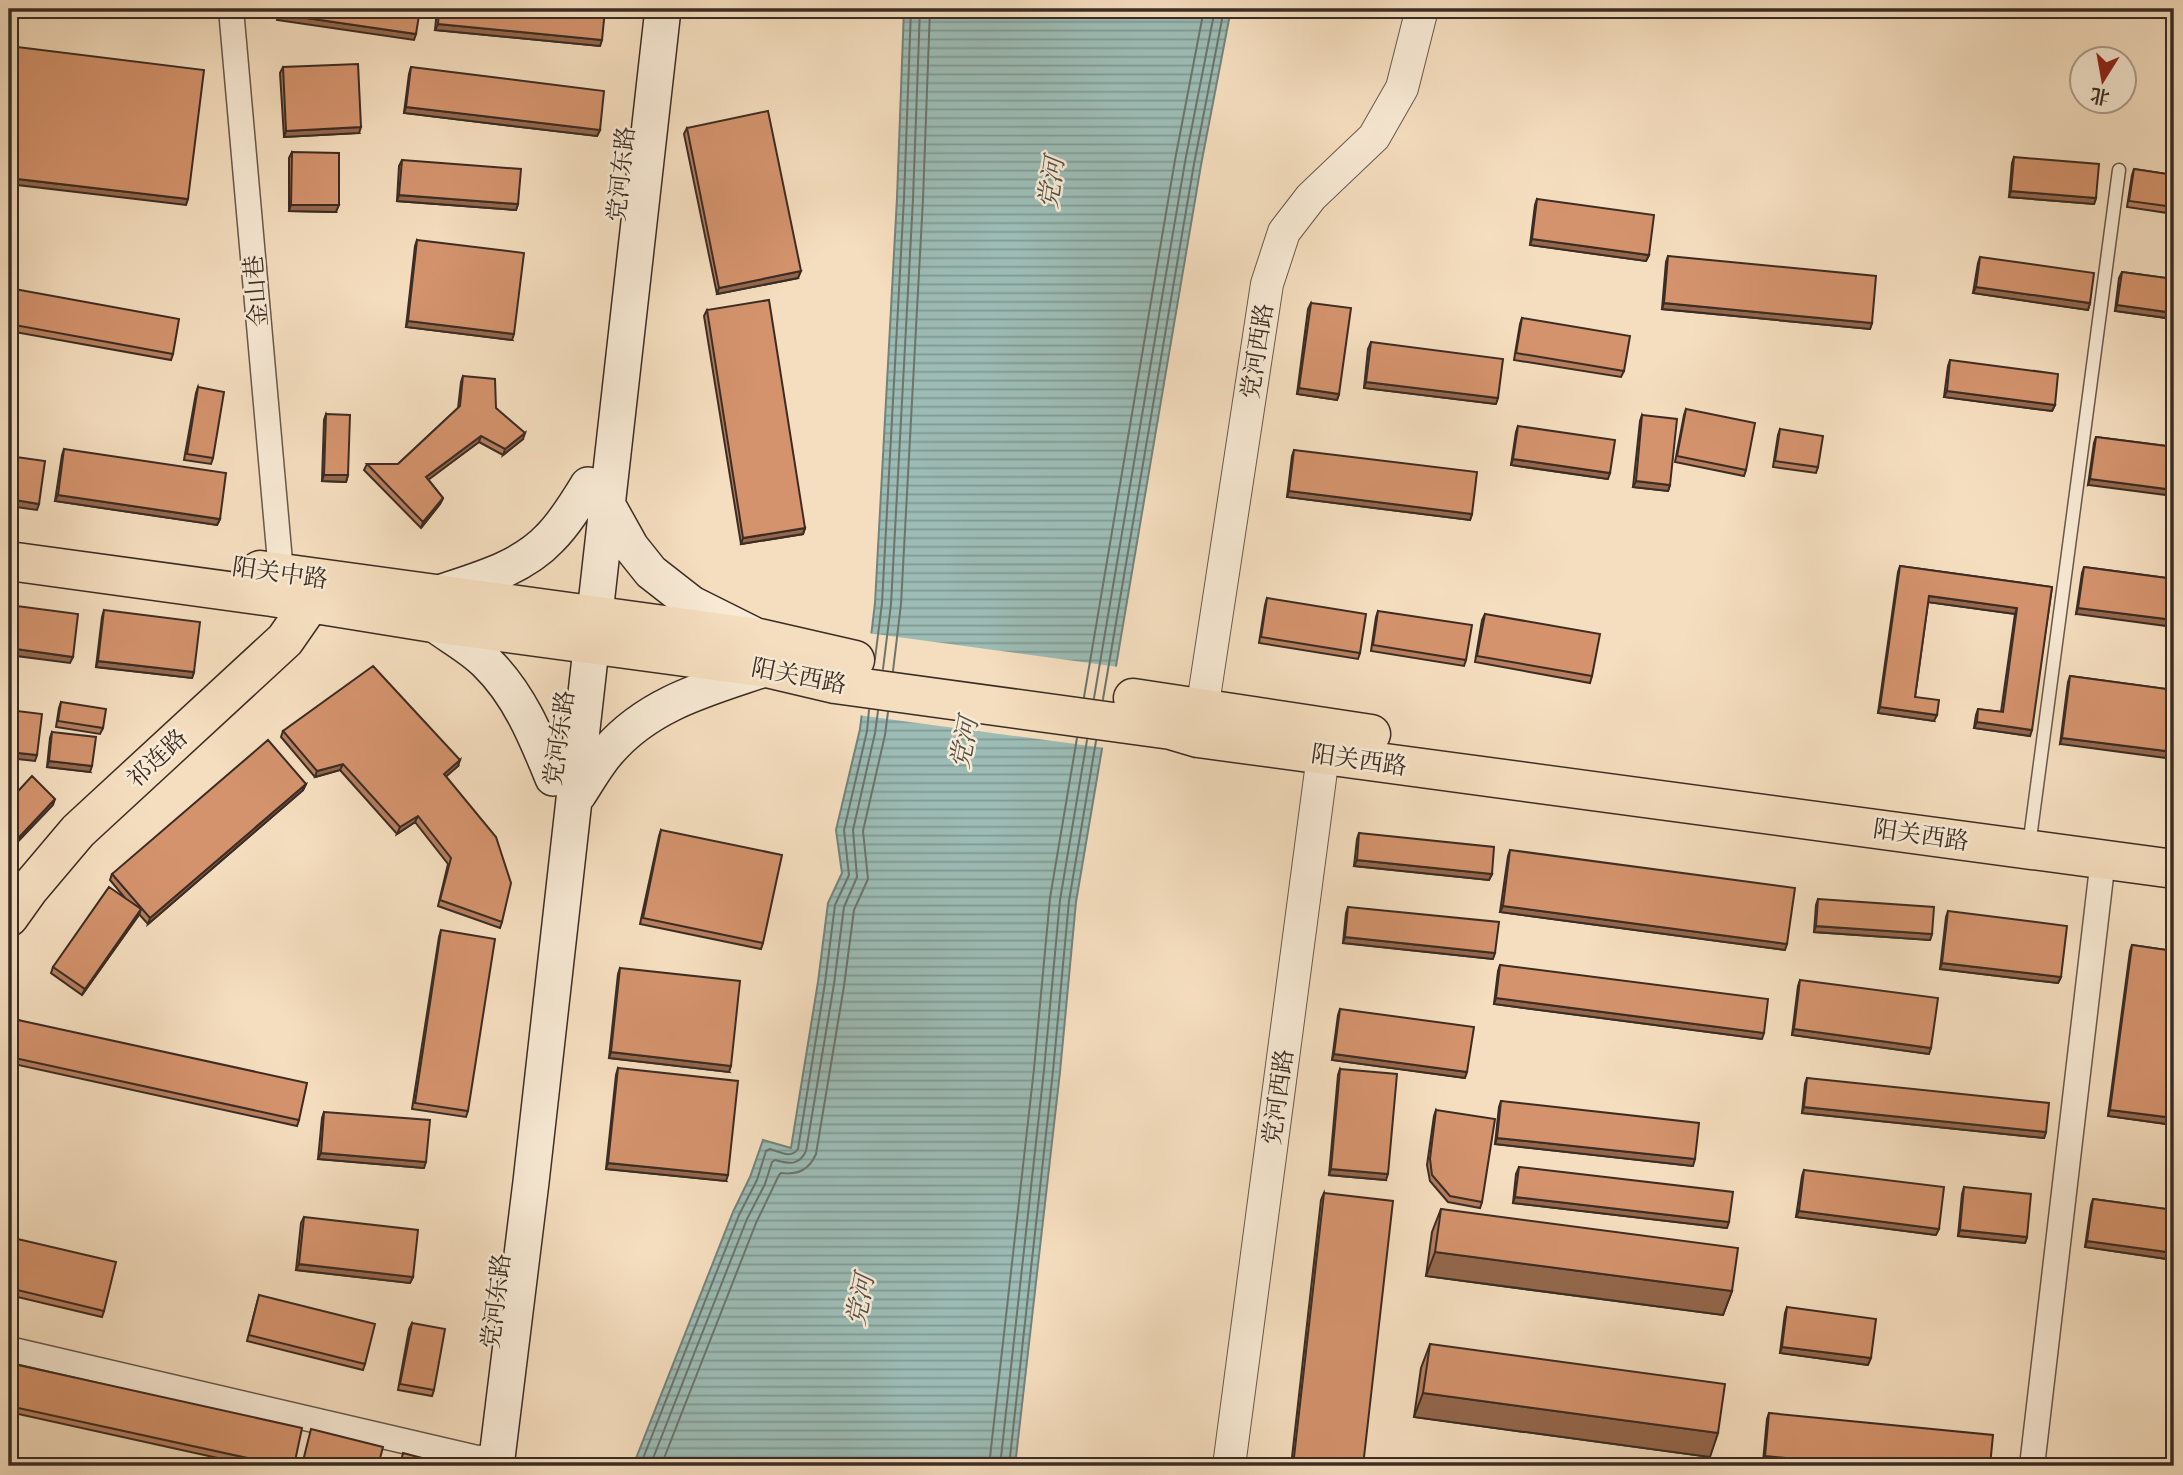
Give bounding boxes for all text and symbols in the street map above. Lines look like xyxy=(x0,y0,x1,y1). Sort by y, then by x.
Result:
north arrow xyxy=(2068,46,2138,116)
text: 北 xyxy=(2088,81,2112,112)
street label: 党河东路 xyxy=(598,124,643,224)
water label: 党河 xyxy=(1028,151,1074,211)
street label: 金山巷 xyxy=(235,254,276,328)
street label: 党河西路 xyxy=(1232,301,1281,401)
street label: 阳关中路 xyxy=(230,548,330,597)
street label: 阳关西路 xyxy=(749,649,850,702)
street label: 党河东路 xyxy=(534,688,583,788)
water label: 党河 xyxy=(939,710,988,772)
street label: 祁连路 xyxy=(118,720,195,795)
street label: 阳关西路 xyxy=(1309,735,1409,784)
street label: 阳关西路 xyxy=(1871,810,1971,859)
street label: 党河西路 xyxy=(1253,1047,1302,1147)
street label: 党河东路 xyxy=(472,1251,519,1351)
water label: 党河 xyxy=(835,1267,884,1329)

